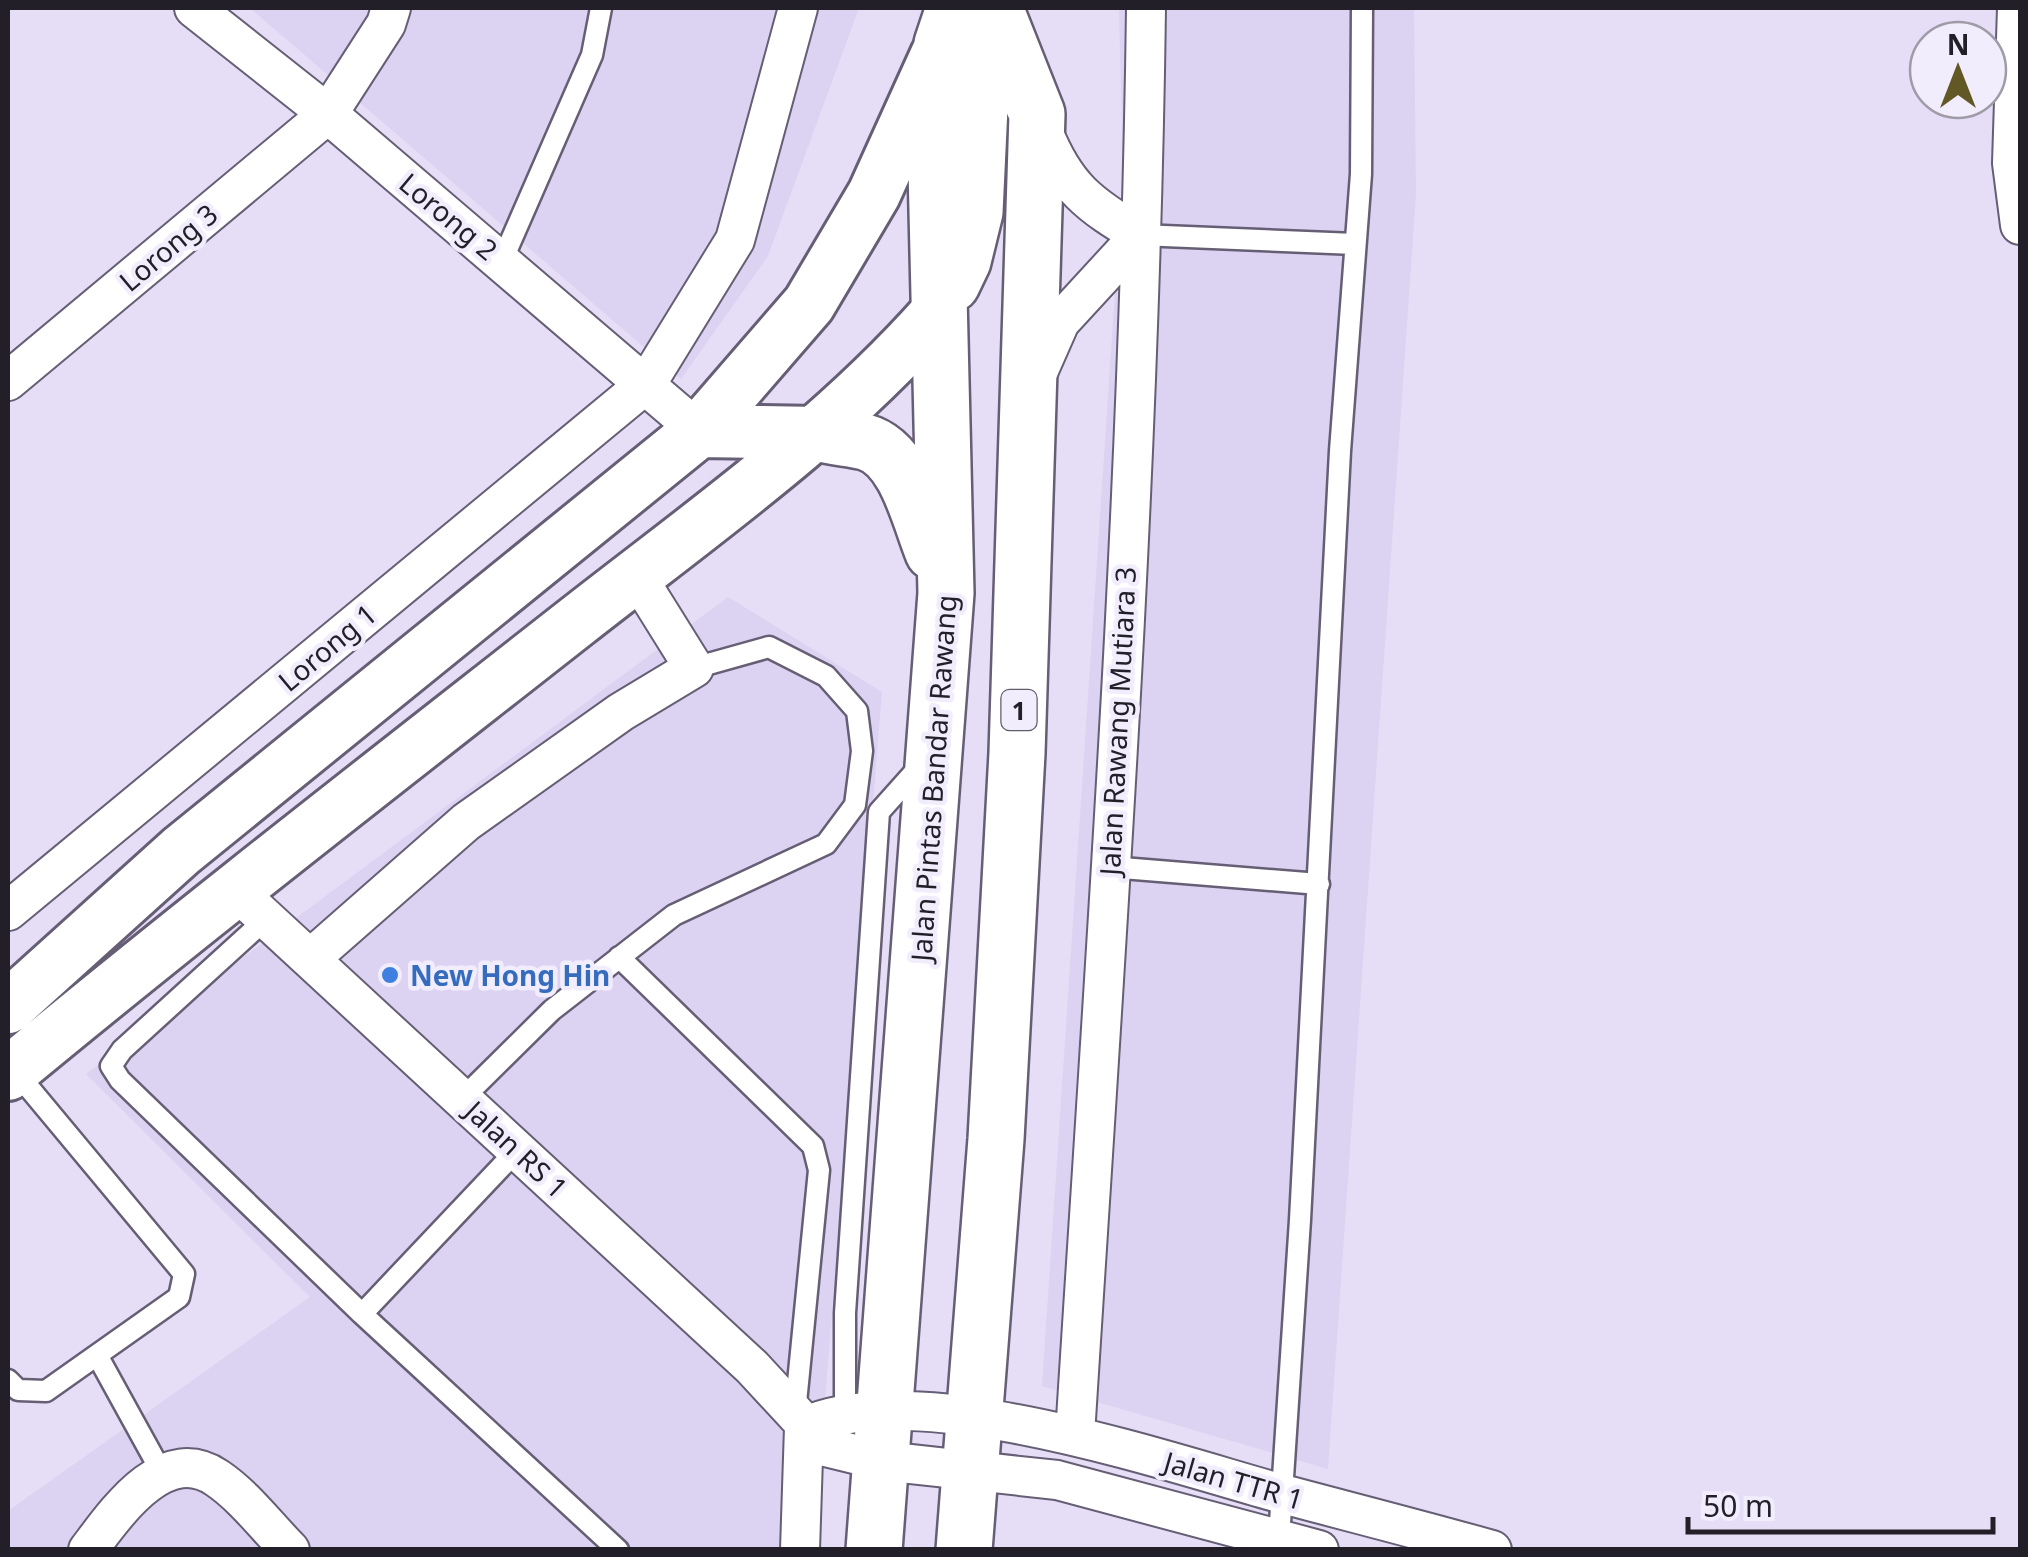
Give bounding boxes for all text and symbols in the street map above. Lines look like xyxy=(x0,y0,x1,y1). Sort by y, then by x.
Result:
north arrow xyxy=(1908,20,2008,120)
text: N xyxy=(1947,25,1969,63)
street label: Lorong 2 xyxy=(392,164,506,268)
street label: Lorong 3 xyxy=(111,195,225,299)
street label: Jalan Rawang Mutiara 3 xyxy=(1090,566,1144,879)
street label: Jalan Pintas Bandar Rawang xyxy=(901,594,965,965)
street label: Lorong 1 xyxy=(270,595,384,699)
road number: 1 xyxy=(1002,690,1036,730)
place label: New Hong Hin xyxy=(410,956,610,994)
marker: New Hong Hin xyxy=(379,964,401,986)
street label: Jalan RS 1 xyxy=(455,1090,576,1206)
street label: Jalan TTR 1 xyxy=(1157,1441,1308,1518)
scale bar xyxy=(1688,1472,1993,1534)
text: 50 m xyxy=(1703,1485,1773,1526)

